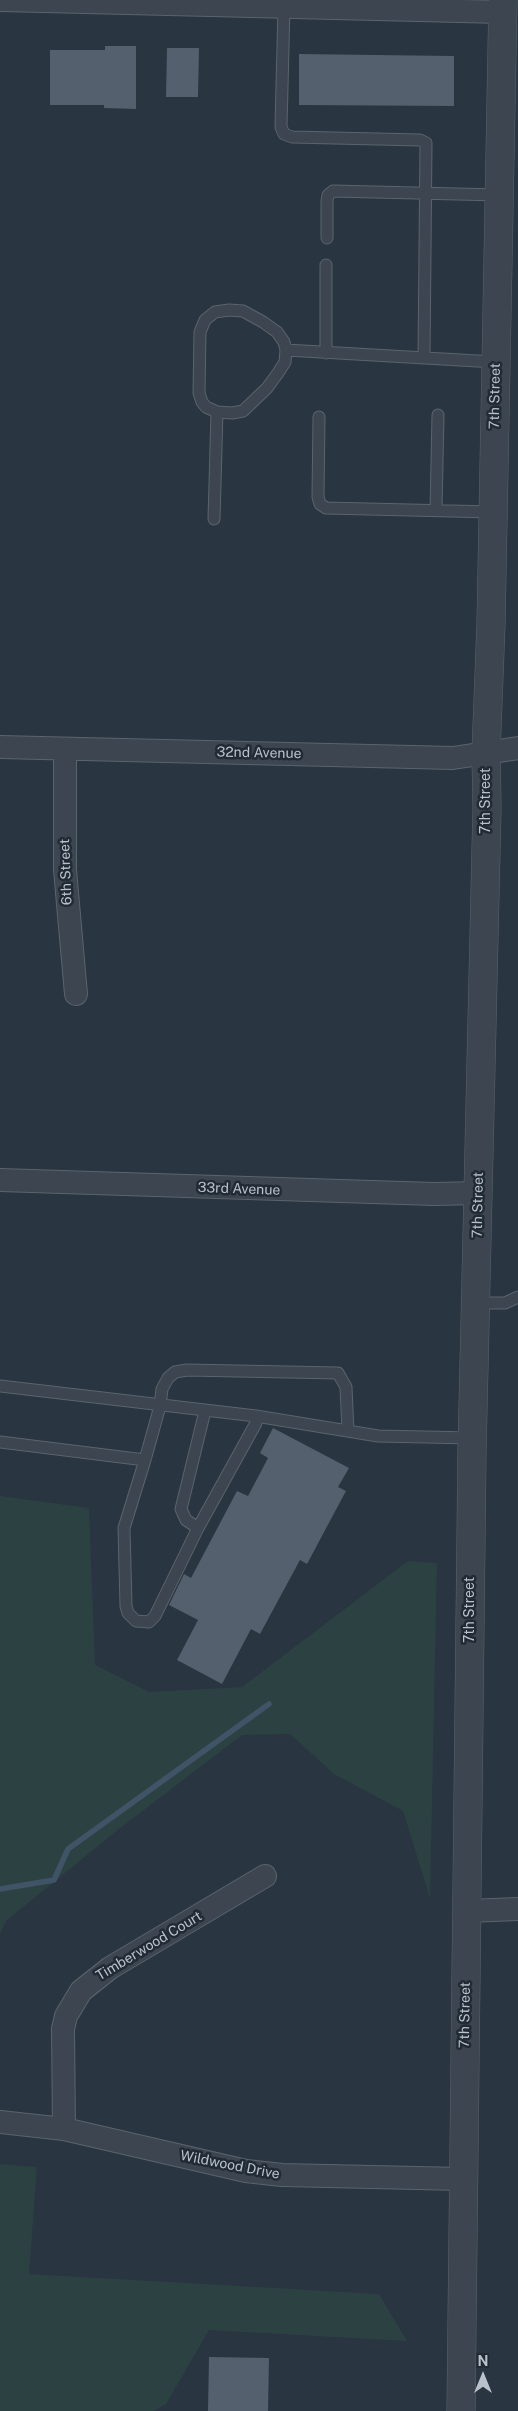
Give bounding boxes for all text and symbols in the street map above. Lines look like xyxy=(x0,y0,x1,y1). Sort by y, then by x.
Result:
street label: 7th Street xyxy=(486,363,504,429)
street label: 32nd Avenue xyxy=(216,744,302,762)
street label: 7th Street xyxy=(478,768,494,834)
street label: 6th Street xyxy=(56,838,76,906)
street label: 7th Street xyxy=(469,1172,487,1238)
street label: 33rd Avenue xyxy=(197,1179,281,1199)
street label: 7th Street xyxy=(462,1577,478,1643)
street label: Timberwood Court xyxy=(93,1908,205,1984)
street label: 7th Street xyxy=(456,1982,474,2048)
street label: Wildwood Drive xyxy=(179,2147,281,2183)
north arrow xyxy=(458,2351,508,2401)
text: N xyxy=(478,2353,488,2369)

